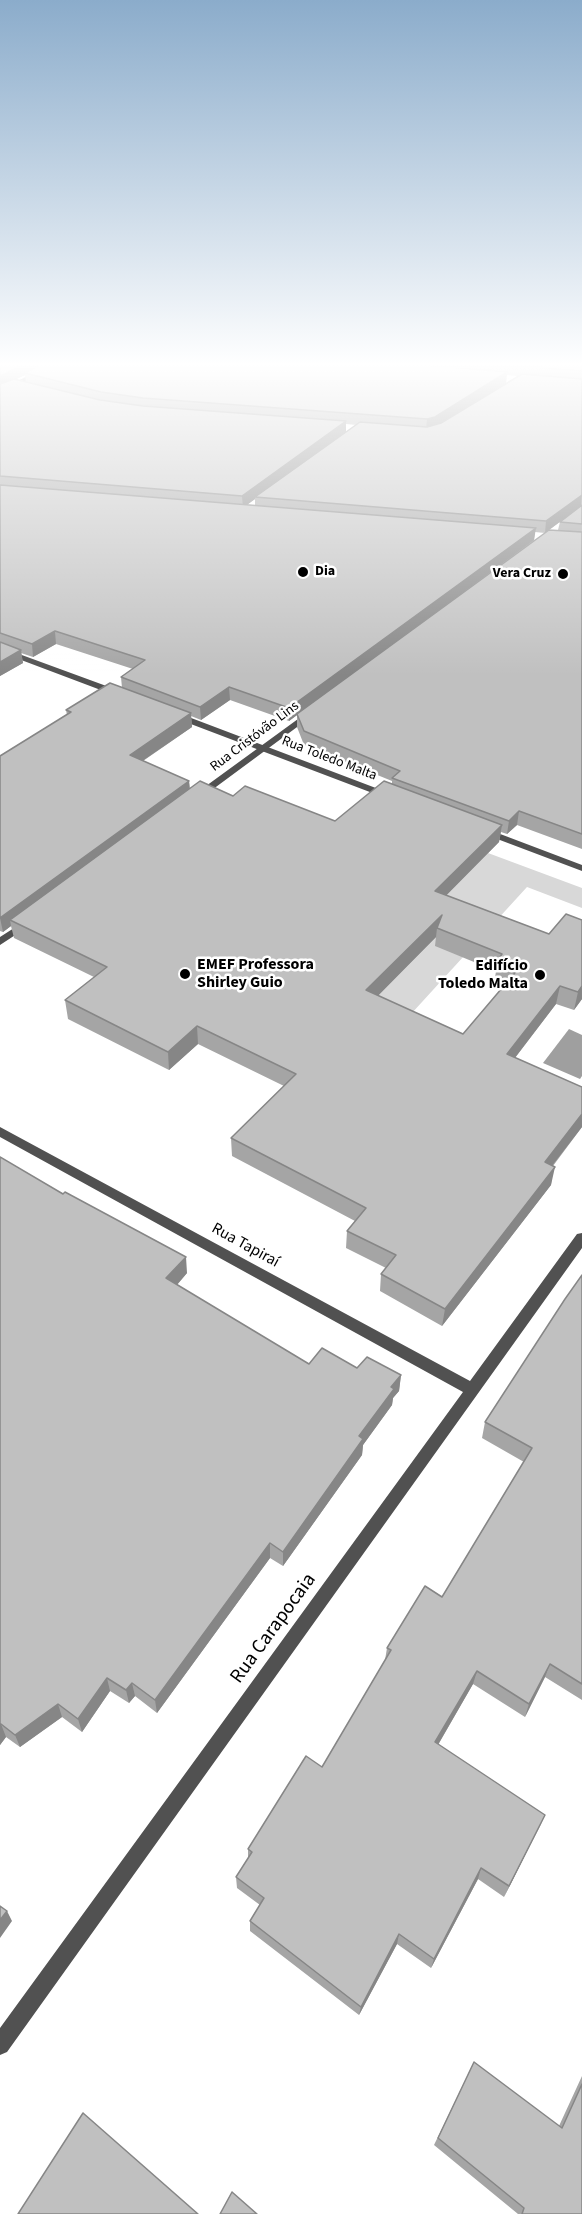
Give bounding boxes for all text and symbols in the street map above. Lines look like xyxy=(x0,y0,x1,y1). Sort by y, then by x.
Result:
place label: Dia xyxy=(315,564,335,580)
marker: Dia xyxy=(296,565,310,579)
place label: Vera Cruz xyxy=(493,566,551,582)
marker: Vera Cruz xyxy=(556,567,570,581)
street label: Rua Cristóvão Lins xyxy=(207,698,303,776)
street label: Rua Toledo Malta xyxy=(279,733,379,785)
place label: EMEF Professora Shirley Guio xyxy=(197,955,314,993)
place label: Edifício Toledo Malta xyxy=(438,956,528,994)
marker: EMEF Professora Shirley Guio xyxy=(178,967,192,981)
marker: Edifício Toledo Malta xyxy=(533,968,547,982)
street label: Rua Tapiraí xyxy=(208,1220,282,1272)
street label: Rua Carapocaia xyxy=(226,1569,322,1689)

